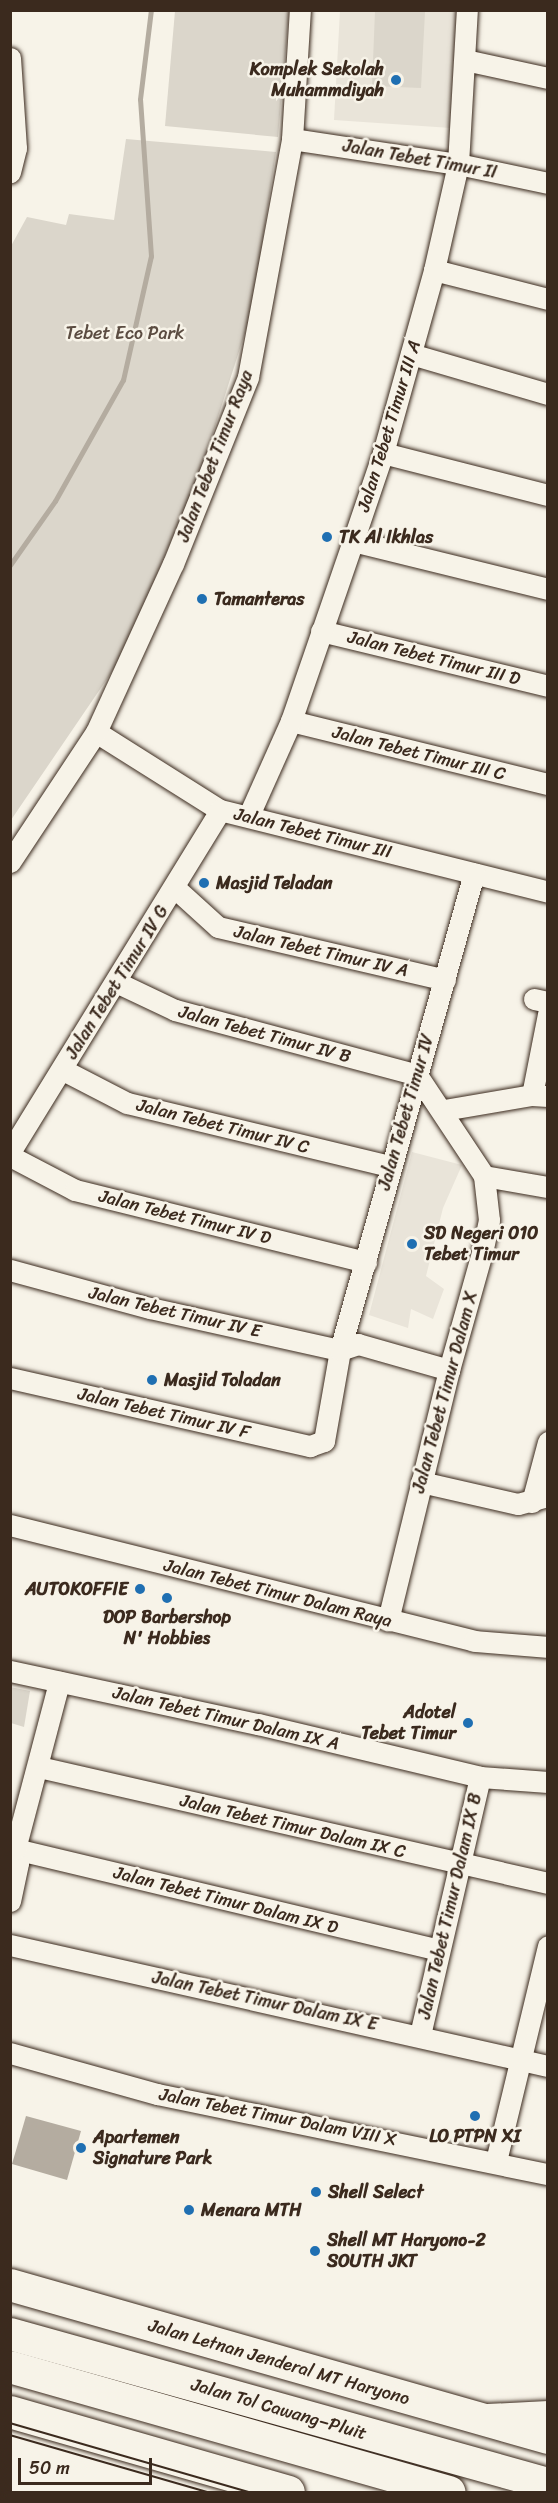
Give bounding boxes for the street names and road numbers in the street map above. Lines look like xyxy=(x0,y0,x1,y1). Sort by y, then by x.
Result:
street label: Jalan Tebet Timur II xyxy=(340,135,500,183)
street label: Jalan Tebet Timur III A xyxy=(352,337,426,515)
street label: Jalan Tebet Timur Raya xyxy=(172,366,258,546)
street label: Jalan Tebet Timur III D xyxy=(344,626,524,690)
street label: Jalan Tebet Timur III C xyxy=(329,721,509,785)
street label: Jalan Tebet Timur III xyxy=(231,803,395,863)
street label: Jalan Tebet Timur IV G xyxy=(60,900,174,1064)
street label: Jalan Tebet Timur IV A xyxy=(231,920,411,982)
street label: Jalan Tebet Timur IV B xyxy=(175,1000,355,1068)
street label: Jalan Tebet Timur IV xyxy=(373,1030,439,1194)
street label: Jalan Tebet Timur IV C xyxy=(133,1094,313,1158)
street label: Jalan Tebet Timur IV D xyxy=(95,1185,275,1249)
street label: Jalan Tebet Timur IV E xyxy=(86,1281,264,1343)
street label: Jalan Tebet Timur Dalam X xyxy=(407,1288,483,1496)
street label: Jalan Tebet Timur IV F xyxy=(75,1382,253,1444)
street label: Jalan Tebet Timur Dalam Raya xyxy=(161,1554,395,1632)
street label: Jalan Tebet Timur Dalam IX A xyxy=(110,1681,342,1755)
street label: Jalan Tebet Timur Dalam IX C xyxy=(177,1789,409,1863)
street label: Jalan Tebet Timur Dalam IX B xyxy=(413,1790,487,2022)
street label: Jalan Tebet Timur Dalam IX D xyxy=(110,1861,342,1939)
street label: Jalan Tebet Timur Dalam IX E xyxy=(149,1966,381,2036)
street label: Jalan Tebet Timur Dalam VIII X xyxy=(156,2083,400,2151)
street label: Jalan Letnan Jenderal MT Haryono xyxy=(145,2314,413,2410)
street label: Jalan Tol Cawang–Pluit xyxy=(188,2373,370,2445)

